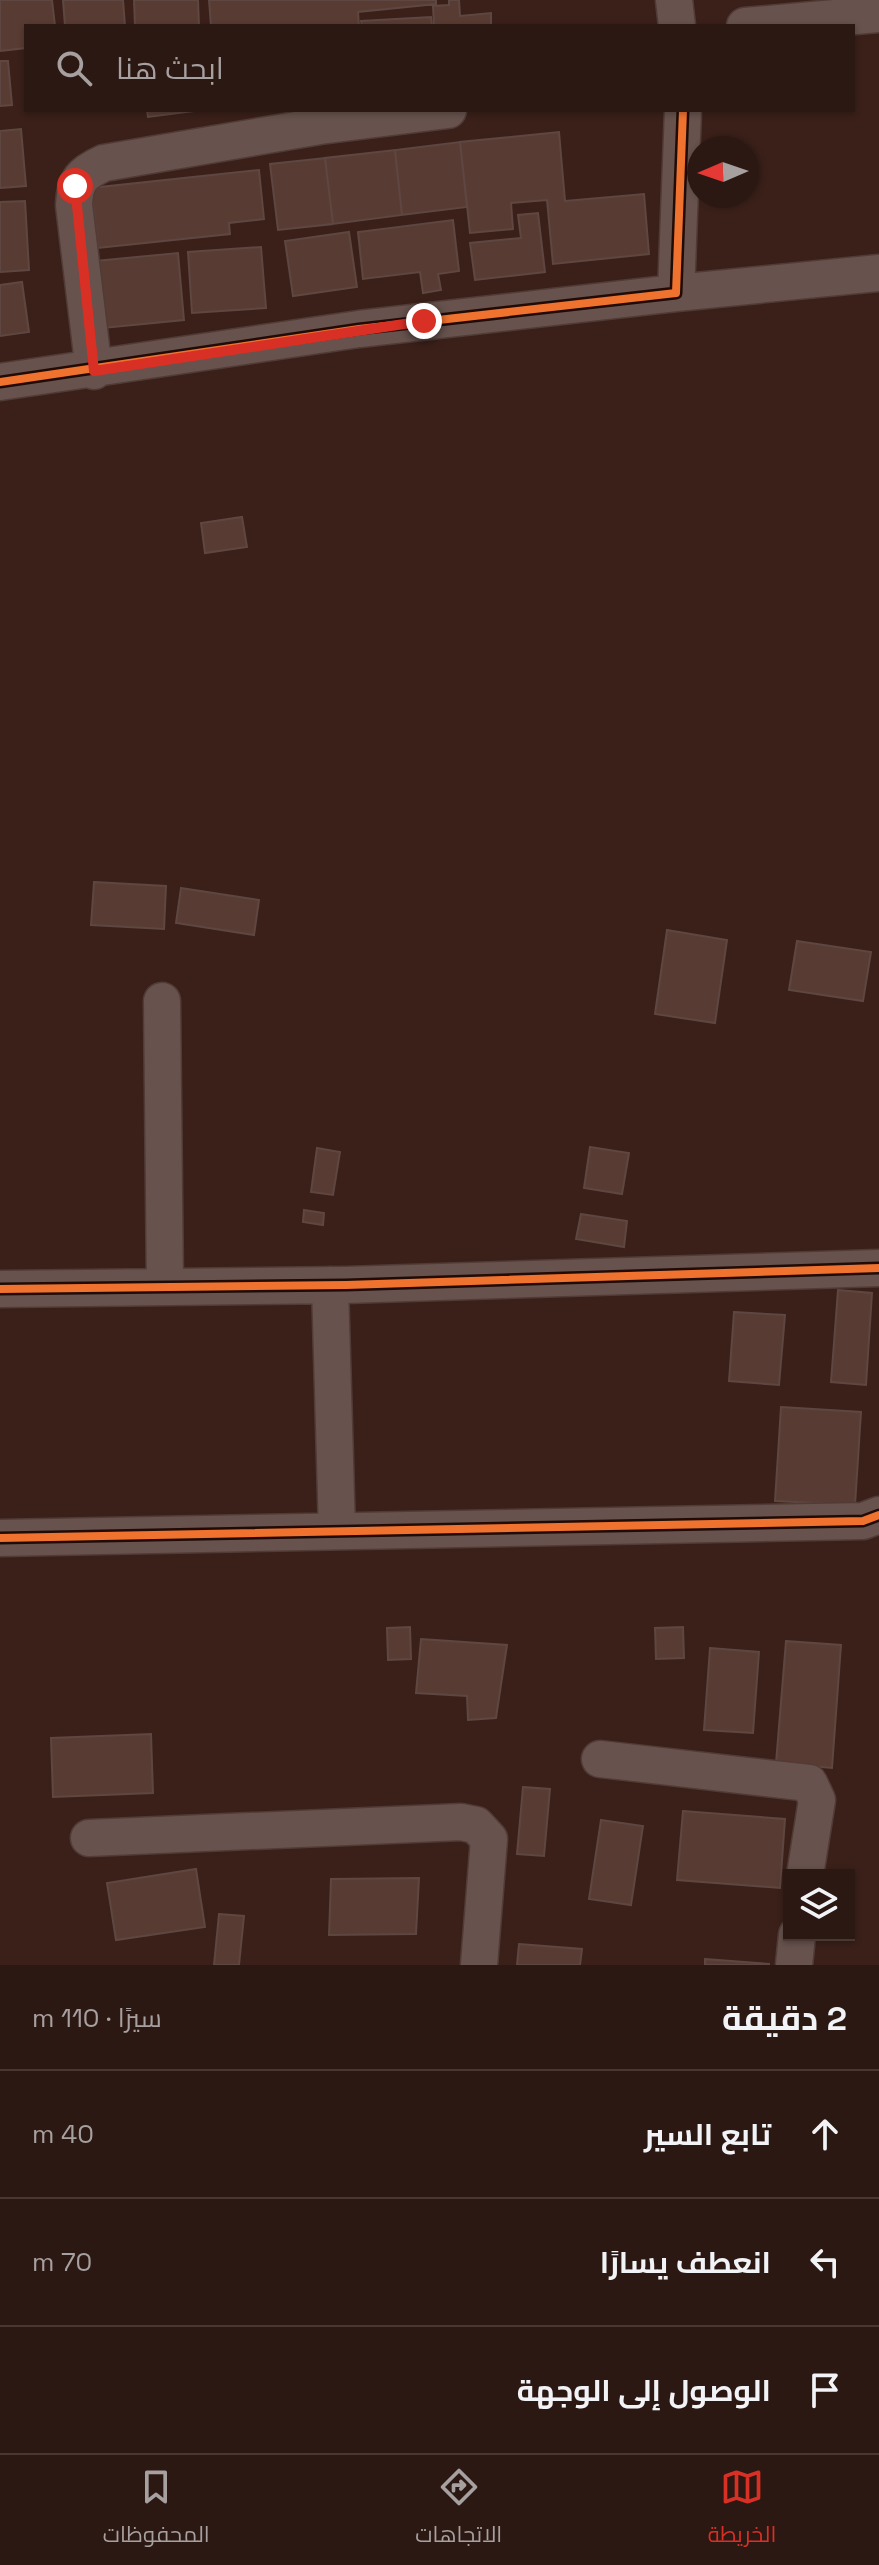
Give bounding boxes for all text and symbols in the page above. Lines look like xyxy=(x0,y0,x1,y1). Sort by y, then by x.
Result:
search box xyxy=(24,24,855,112)
icon: search xyxy=(52,46,96,90)
text: ابحث هنا xyxy=(116,49,224,88)
north arrow xyxy=(687,136,759,208)
route start xyxy=(57,168,93,204)
route end xyxy=(406,303,442,339)
map controls xyxy=(783,1869,855,1941)
button: layers xyxy=(783,1869,855,1941)
text: 2 دقيقة xyxy=(722,1997,847,2040)
text: سيرًا · 110 m xyxy=(32,2001,162,2035)
icon: ahead xyxy=(803,2112,847,2156)
text: تابع السير xyxy=(644,2115,771,2154)
text: 40 m xyxy=(32,2117,94,2151)
icon: left xyxy=(803,2240,847,2284)
text: انعطف يسارًا xyxy=(600,2243,771,2282)
text: 70 m xyxy=(32,2245,92,2279)
icon: arrive xyxy=(803,2368,847,2412)
text: الوصول إلى الوجهة xyxy=(517,2371,771,2410)
tab: المحفوظات xyxy=(103,2465,210,2555)
tab: الاتجاهات xyxy=(415,2465,502,2555)
tab: الخريطة xyxy=(708,2465,776,2555)

